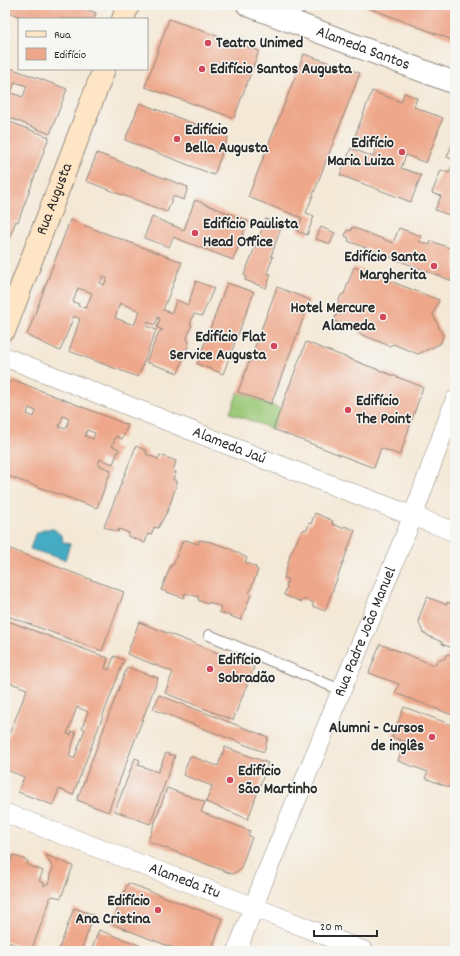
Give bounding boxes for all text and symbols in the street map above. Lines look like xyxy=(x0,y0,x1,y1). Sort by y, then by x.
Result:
legend xyxy=(18,18,148,70)
street label: Alameda Santos xyxy=(313,20,414,77)
text: Rua xyxy=(54,27,71,44)
place label: Teatro Unimed xyxy=(216,32,303,55)
marker: Teatro Unimed xyxy=(203,38,213,48)
text: Edifício xyxy=(54,47,86,64)
place label: Edifício Santos Augusta xyxy=(210,58,353,81)
marker: Edifício Santos Augusta xyxy=(197,64,207,74)
place label: Edifício Bella Augusta xyxy=(185,119,270,160)
place label: Edifício Maria Luiza xyxy=(327,132,395,173)
marker: Edifício Bella Augusta xyxy=(172,134,182,144)
marker: Edifício Maria Luiza xyxy=(397,147,407,157)
street label: Rua Augusta xyxy=(30,159,79,239)
place label: Edifício Paulista Head Office xyxy=(203,213,299,254)
marker: Edifício Paulista Head Office xyxy=(190,228,200,238)
place label: Edifício Santa Margherita xyxy=(344,246,427,287)
marker: Edifício Santa Margherita xyxy=(429,261,439,271)
place label: Hotel Mercure Alameda xyxy=(291,297,376,338)
marker: Hotel Mercure Alameda xyxy=(378,312,388,322)
place label: Edifício Flat Service Augusta xyxy=(170,326,267,367)
marker: Edifício Flat Service Augusta xyxy=(269,341,279,351)
place label: Edifício The Point xyxy=(356,390,411,431)
marker: Edifício The Point xyxy=(343,405,353,415)
street label: Alameda Jaú xyxy=(189,421,269,470)
street label: Rua Padre João Manuel xyxy=(328,563,402,700)
place label: Edifício Sobradão xyxy=(218,649,275,690)
marker: Edifício Sobradão xyxy=(205,664,215,674)
place label: Alumni - Cursos de inglês xyxy=(329,717,424,758)
marker: Alumni - Cursos de inglês xyxy=(427,732,437,742)
place label: Edifício São Martinho xyxy=(238,760,317,801)
marker: Edifício São Martinho xyxy=(225,775,235,785)
street label: Alameda Itu xyxy=(146,857,224,905)
place label: Edifício Ana Cristina xyxy=(75,890,151,931)
marker: Edifício Ana Cristina xyxy=(153,905,163,915)
scale bar xyxy=(314,912,377,938)
text: 20 m xyxy=(320,919,343,936)

